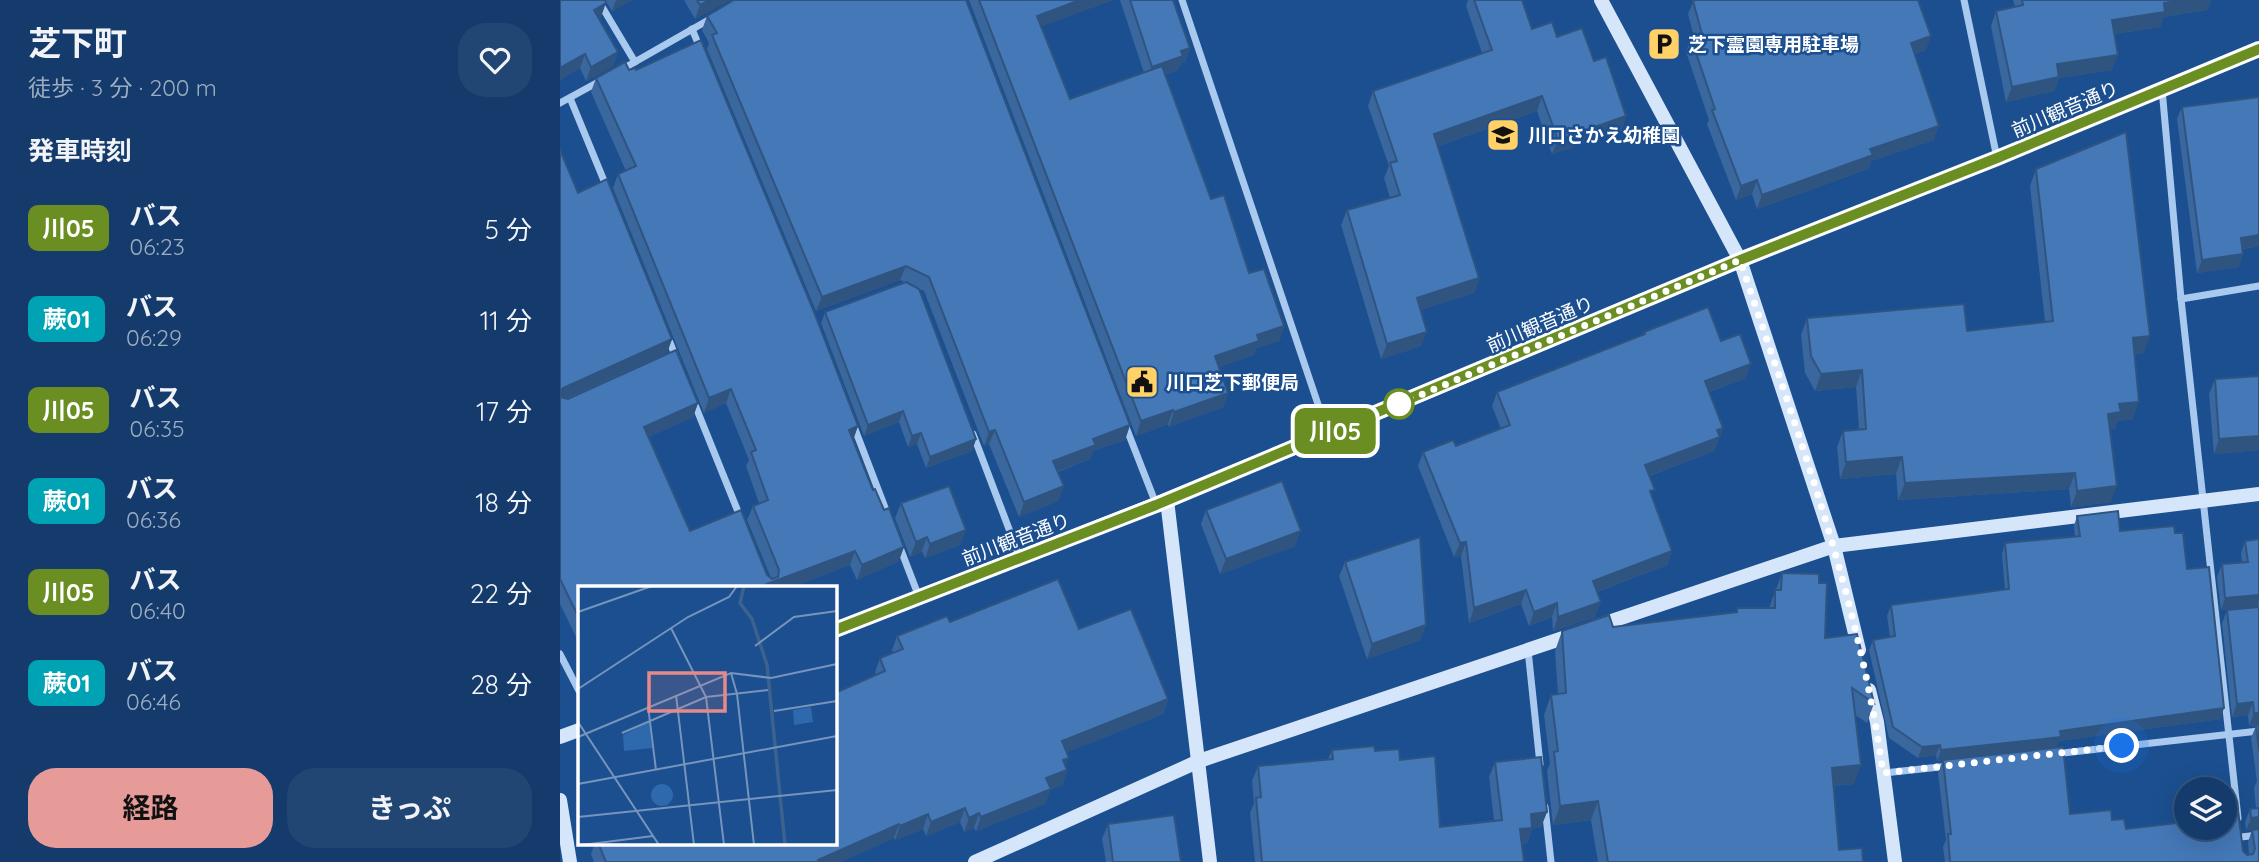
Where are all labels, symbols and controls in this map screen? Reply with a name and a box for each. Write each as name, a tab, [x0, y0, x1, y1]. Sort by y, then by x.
text: 芝下町	[28, 22, 127, 63]
button: heart	[458, 23, 532, 97]
parking icon: 芝下霊園専用駐車場	[1645, 25, 1683, 63]
place label: 芝下霊園専用駐車場	[1688, 32, 1859, 56]
text: 徒歩 · 3 分 · 200 m	[28, 73, 217, 102]
street label: 前川観音通り	[2008, 76, 2122, 142]
school or university icon: 川口さかえ幼稚園	[1484, 116, 1522, 154]
place label: 川口さかえ幼稚園	[1528, 123, 1680, 147]
text: 発車時刻	[28, 134, 132, 167]
text: バス	[130, 199, 182, 232]
text: 川05	[42, 213, 95, 243]
text: 5 分	[485, 213, 532, 246]
text: 06:23	[130, 232, 185, 261]
text: バス	[126, 290, 178, 323]
street label: 前川観音通り	[1483, 291, 1597, 357]
text: 蕨01	[42, 304, 91, 334]
text: 11 分	[480, 304, 532, 337]
text: 06:29	[126, 323, 182, 352]
public building icon: 川口芝下郵便局	[1123, 363, 1161, 401]
place label: 川口芝下郵便局	[1166, 370, 1299, 394]
text: バス	[130, 381, 182, 414]
unlabelled marker	[1384, 389, 1414, 419]
text: 川05	[42, 395, 95, 425]
text: 17 分	[476, 395, 532, 428]
line badge: 川05	[1295, 408, 1375, 454]
text: 06:35	[130, 414, 185, 443]
text: 川05	[1309, 416, 1361, 446]
text: バス	[126, 472, 178, 505]
text: 蕨01	[42, 486, 91, 516]
text: 18 分	[475, 486, 532, 519]
text: 06:36	[126, 505, 181, 534]
street label: 前川観音通り	[958, 507, 1074, 571]
text: バス	[130, 563, 182, 596]
text: 川05	[42, 577, 95, 607]
text: 22 分	[470, 577, 532, 610]
inset map	[578, 586, 836, 844]
text: 06:40	[130, 596, 186, 625]
text: バス	[126, 654, 178, 687]
text: 蕨01	[42, 668, 91, 698]
text: 28 分	[470, 668, 532, 701]
text: 06:46	[126, 687, 181, 716]
your location	[2104, 728, 2139, 763]
button: 経路	[28, 768, 273, 848]
button: きっぷ	[287, 768, 532, 848]
map controls	[2174, 777, 2237, 840]
button: layers	[2174, 777, 2237, 840]

